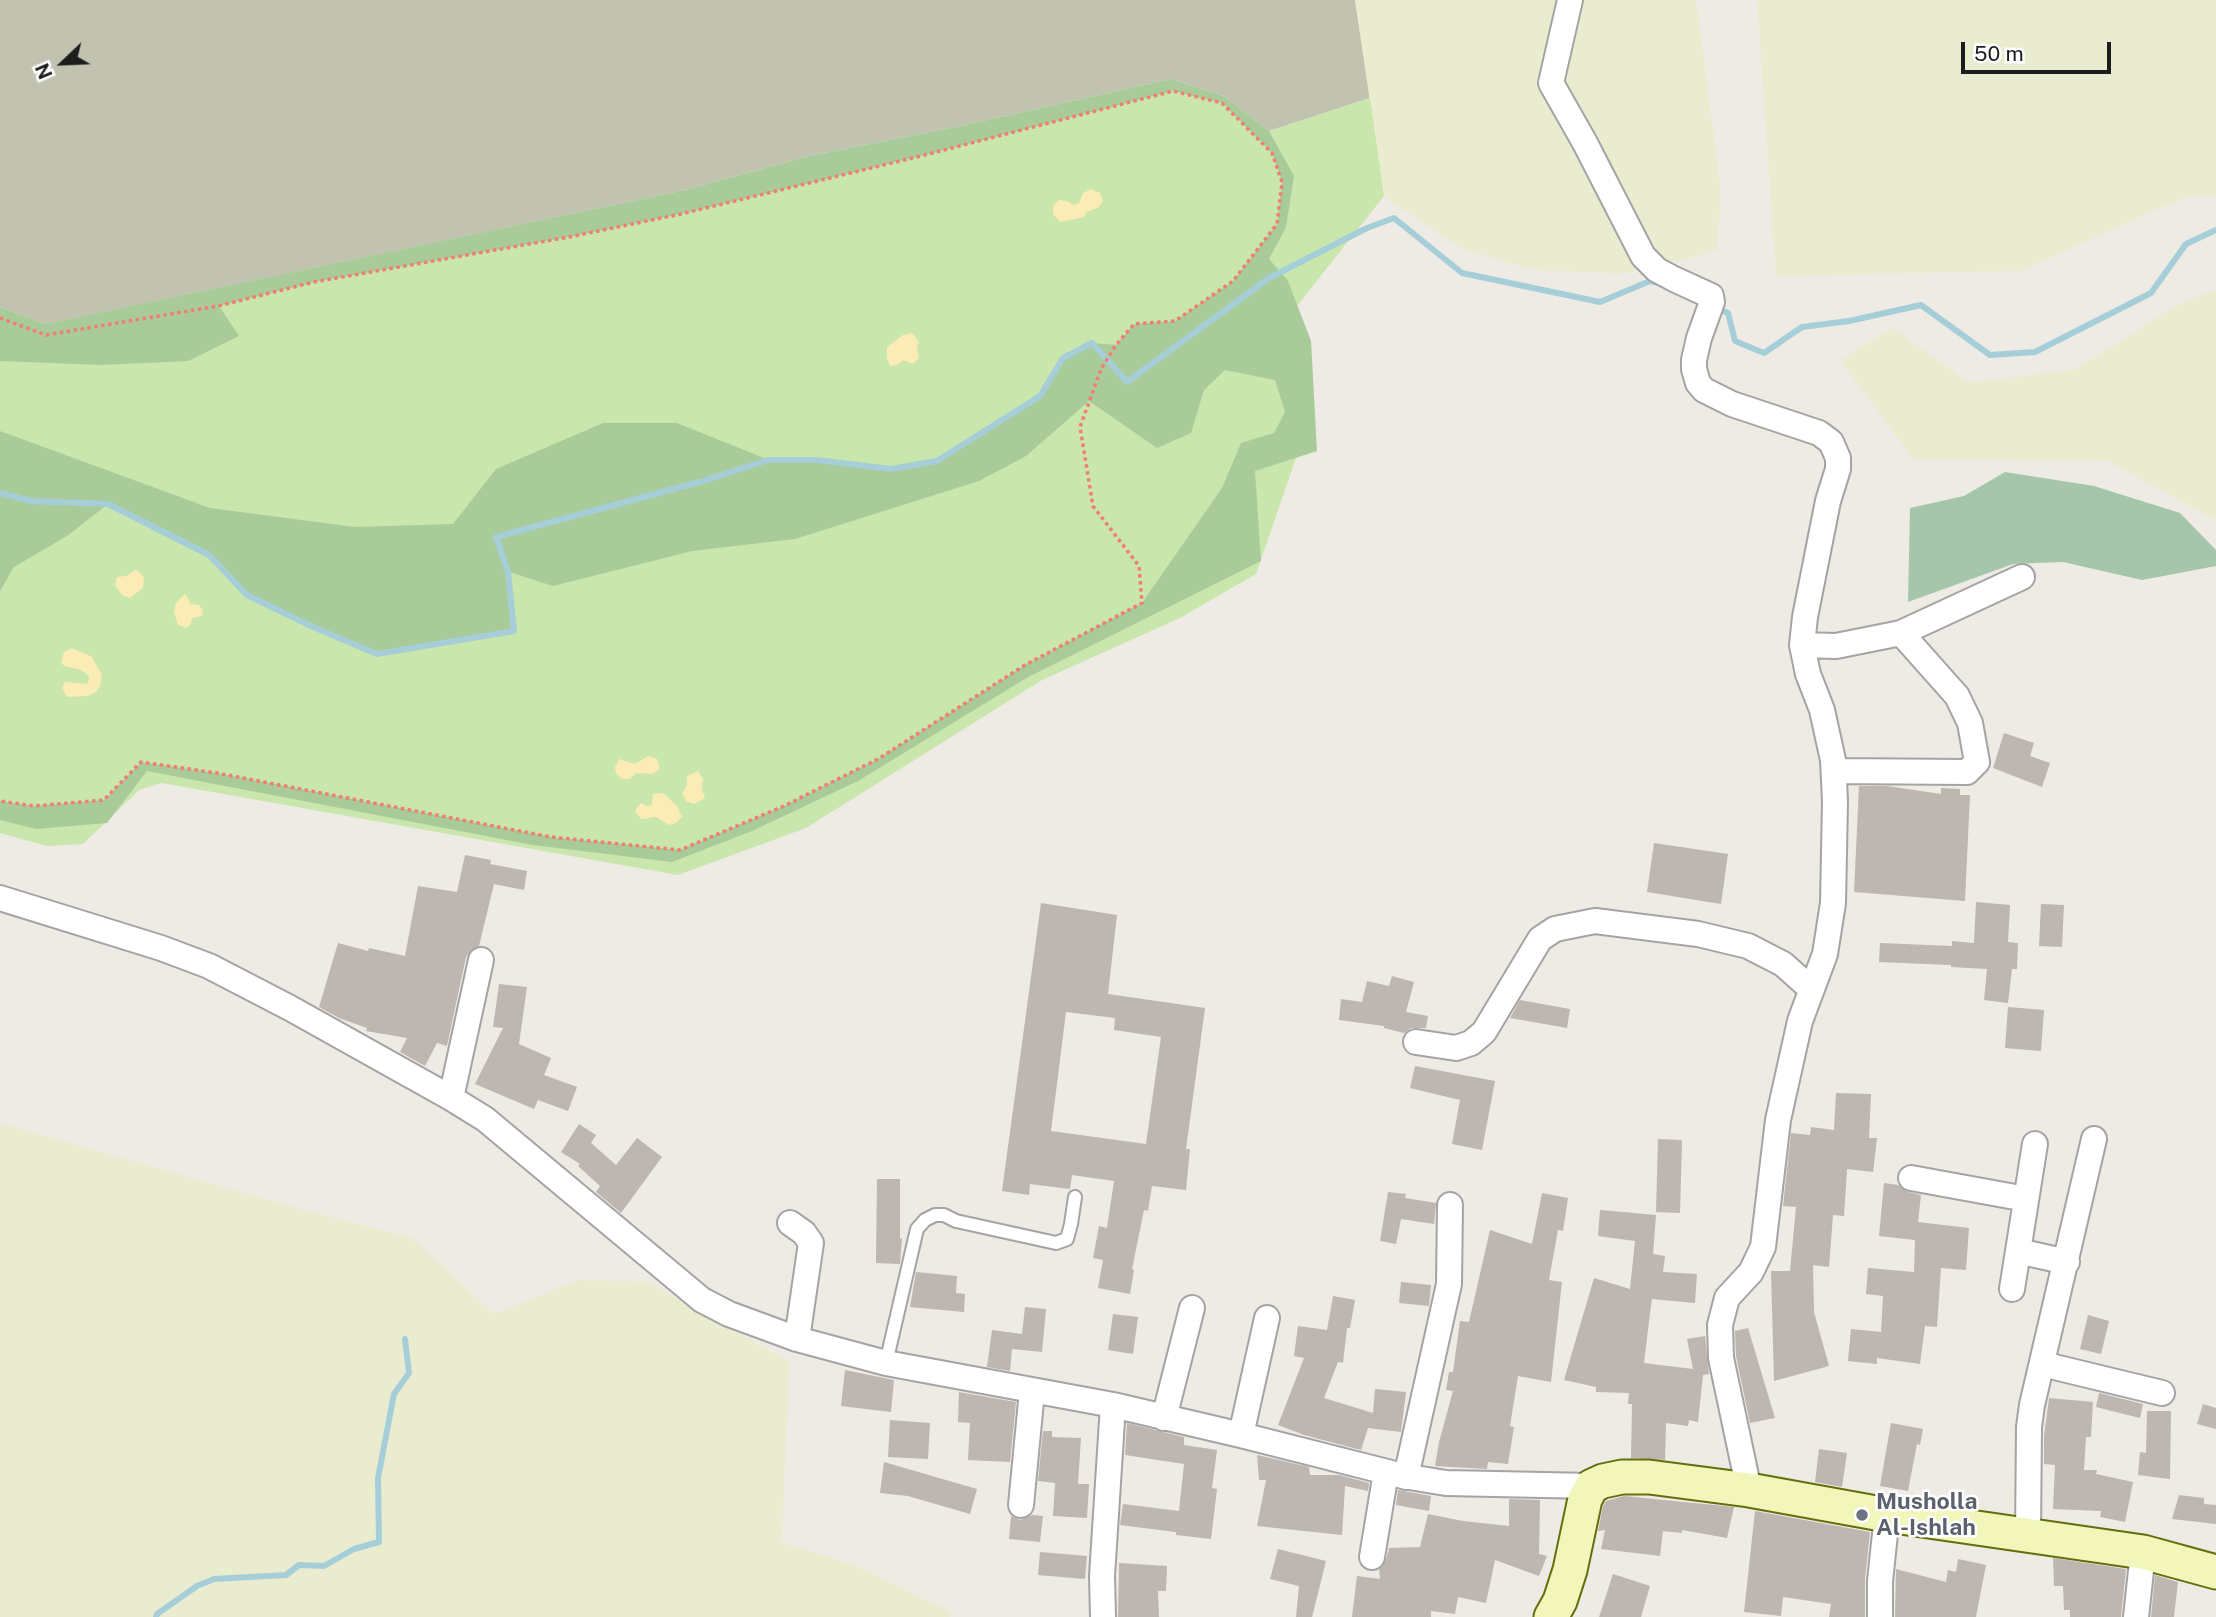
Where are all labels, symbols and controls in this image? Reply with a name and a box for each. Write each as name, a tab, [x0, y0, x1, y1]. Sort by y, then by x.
north arrow	[28, 28, 98, 98]
scale bar	[1964, 28, 2114, 72]
text: 50 m	[1974, 41, 2024, 66]
text: N	[31, 60, 57, 82]
place label: Musholla Al-Ishlah	[1876, 1488, 1977, 1542]
marker: Musholla Al-Ishlah	[1854, 1507, 1870, 1523]

